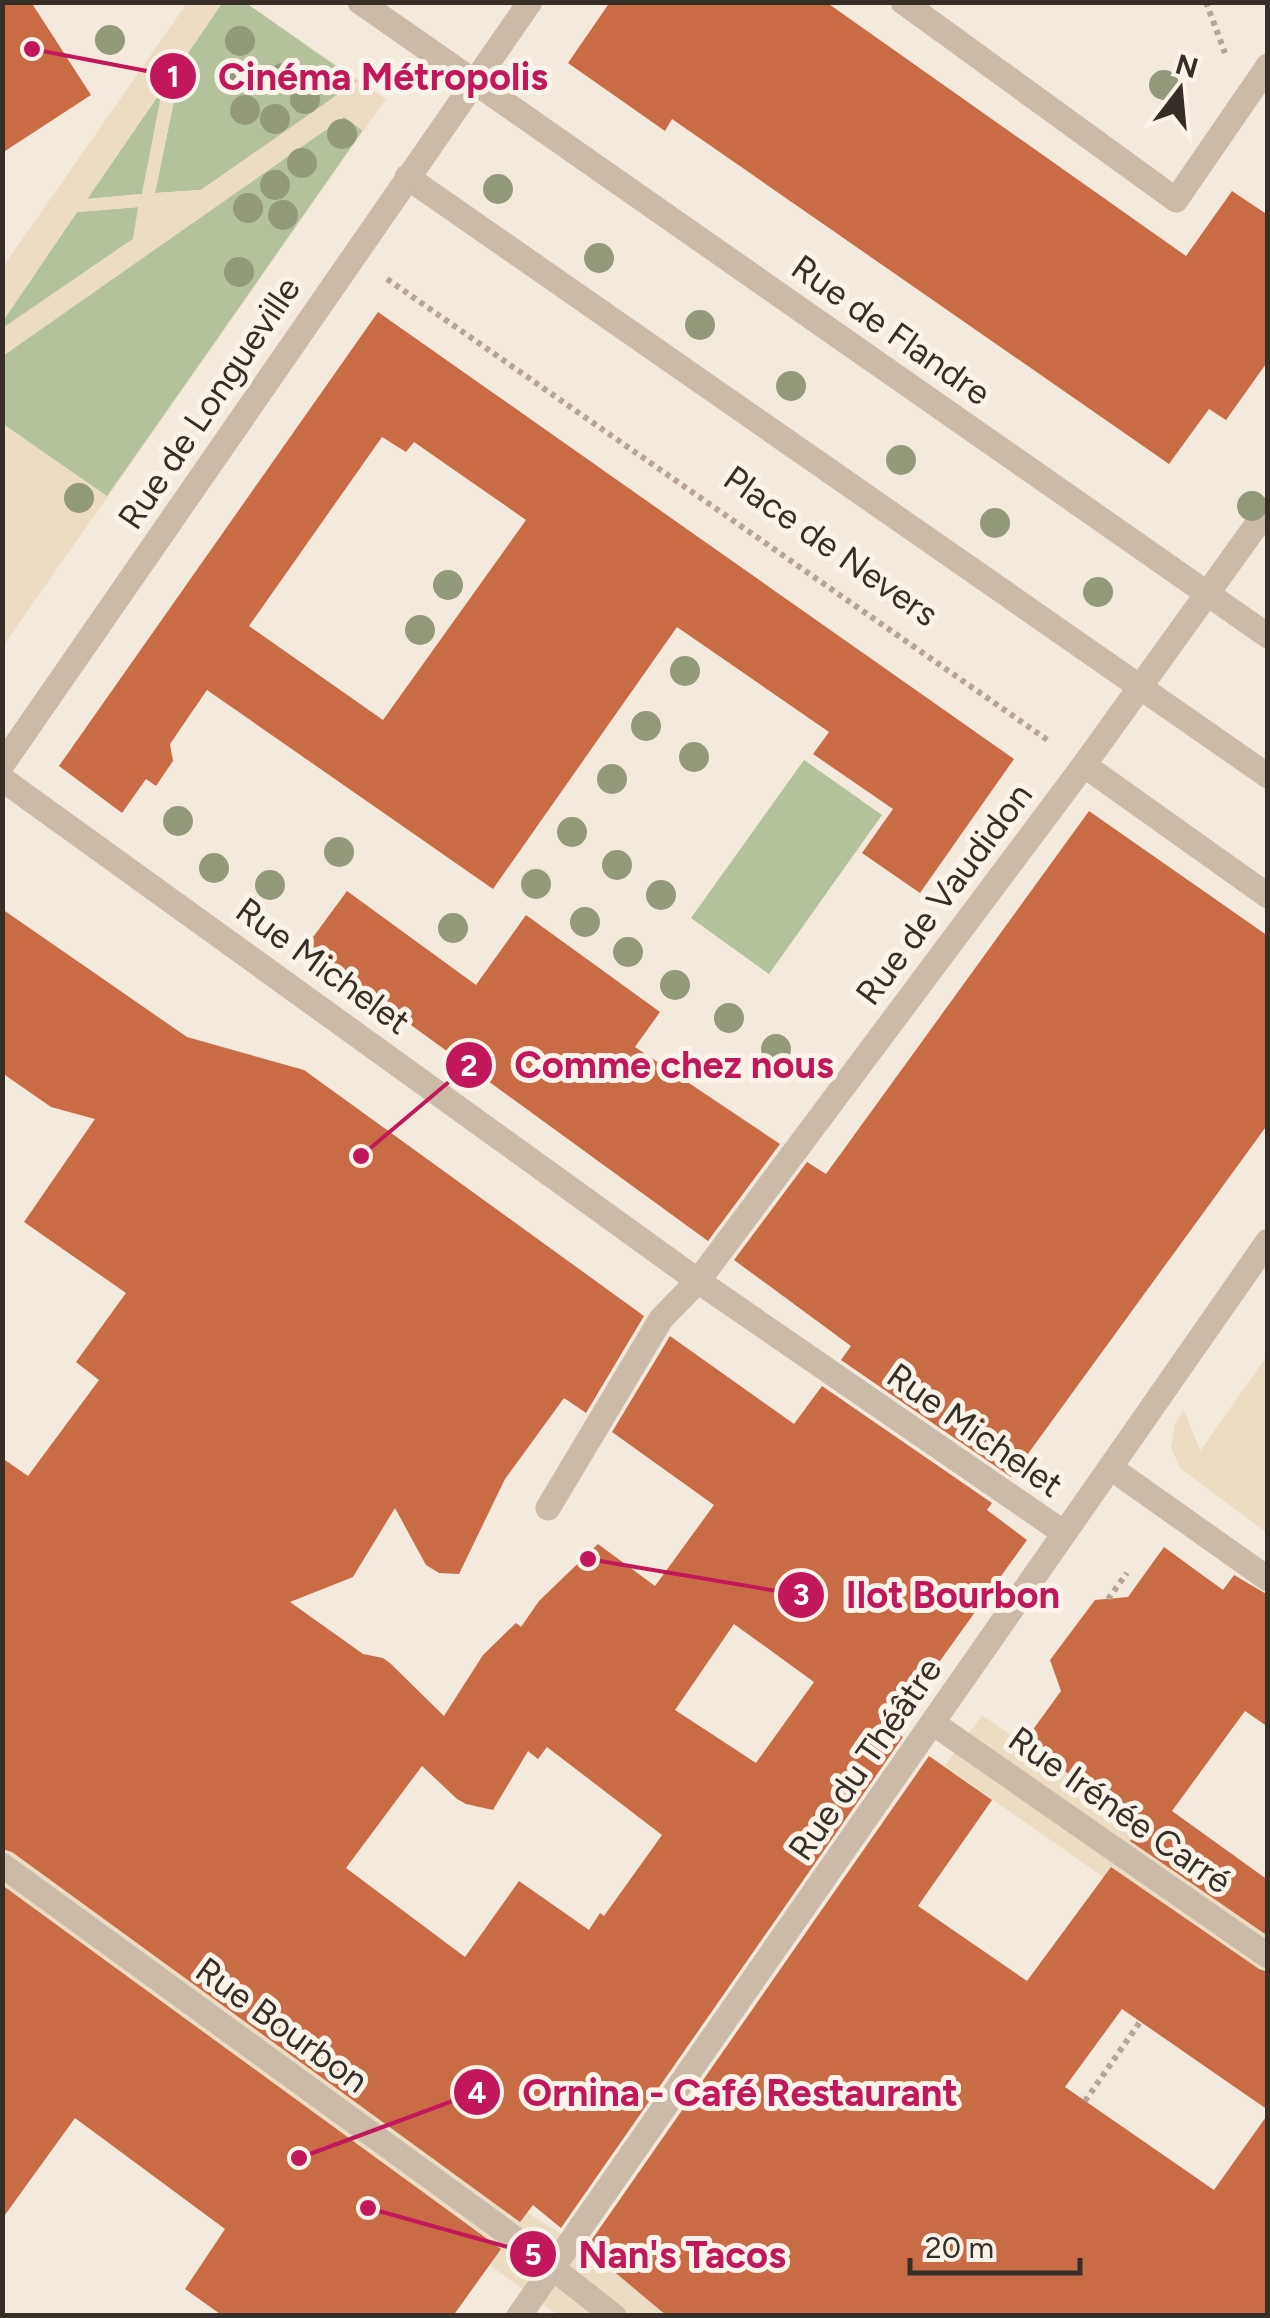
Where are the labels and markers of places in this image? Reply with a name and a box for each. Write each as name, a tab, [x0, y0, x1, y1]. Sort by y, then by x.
callout: Cinéma Métropolis	[148, 42, 569, 110]
callout: Comme chez nous	[444, 1031, 854, 1099]
callout: Ilot Bourbon	[776, 1561, 1080, 1629]
callout: Ornina - Café Restaurant	[452, 2058, 977, 2126]
callout: Nan's Tacos	[508, 2220, 806, 2288]

